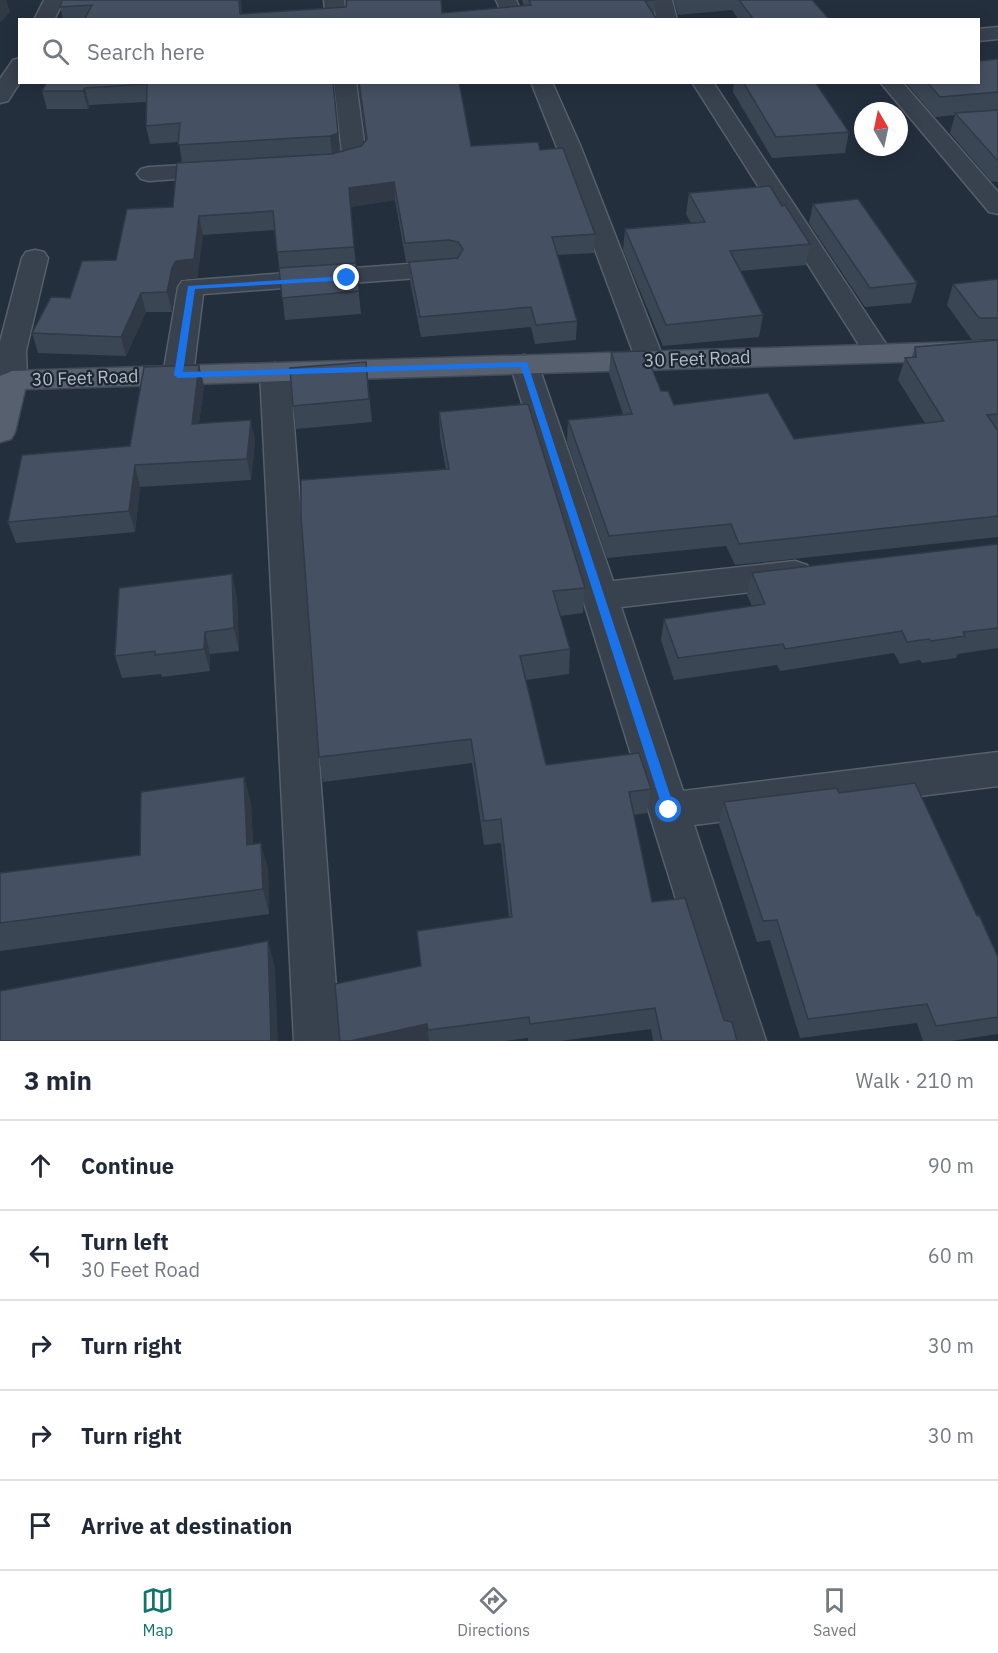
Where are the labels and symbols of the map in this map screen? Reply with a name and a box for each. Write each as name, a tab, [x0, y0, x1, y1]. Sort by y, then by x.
north arrow	[854, 102, 908, 156]
route end	[333, 264, 359, 290]
street label: 30 Feet Road	[643, 345, 751, 372]
street label: 30 Feet Road	[31, 364, 139, 391]
route start	[655, 796, 681, 822]

